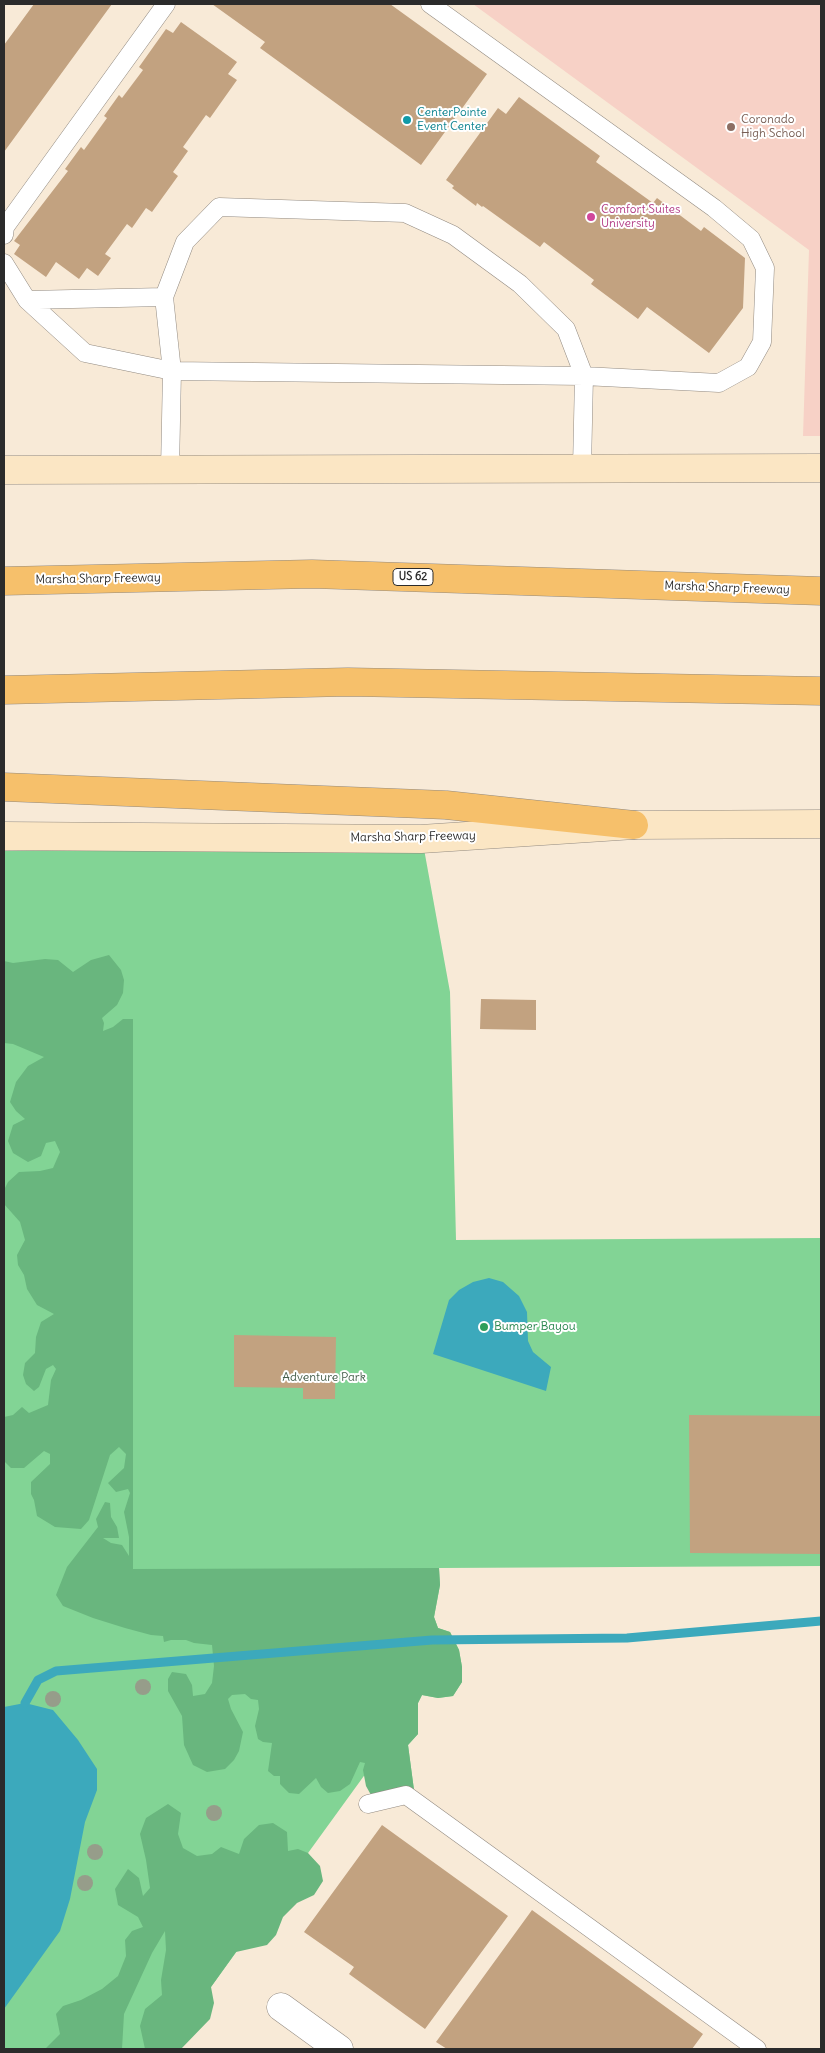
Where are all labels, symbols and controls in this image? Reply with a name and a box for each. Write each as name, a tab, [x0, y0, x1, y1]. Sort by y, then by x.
place label: CenterPointe Event Center	[417, 106, 487, 134]
place label: Coronado High School	[741, 113, 805, 141]
marker: CenterPointe Event Center	[401, 114, 413, 126]
marker: Coronado High School	[725, 121, 737, 133]
place label: Comfort Suites University	[601, 203, 681, 231]
marker: Comfort Suites University	[585, 211, 597, 223]
road number: US 62	[393, 568, 433, 586]
street label: Marsha Sharp Freeway	[35, 571, 161, 587]
street label: Marsha Sharp Freeway	[664, 579, 790, 597]
street label: Marsha Sharp Freeway	[350, 829, 476, 845]
place label: Bumper Bayou	[494, 1320, 576, 1334]
marker: Bumper Bayou	[478, 1321, 490, 1333]
park label: Adventure Park	[282, 1371, 366, 1385]

